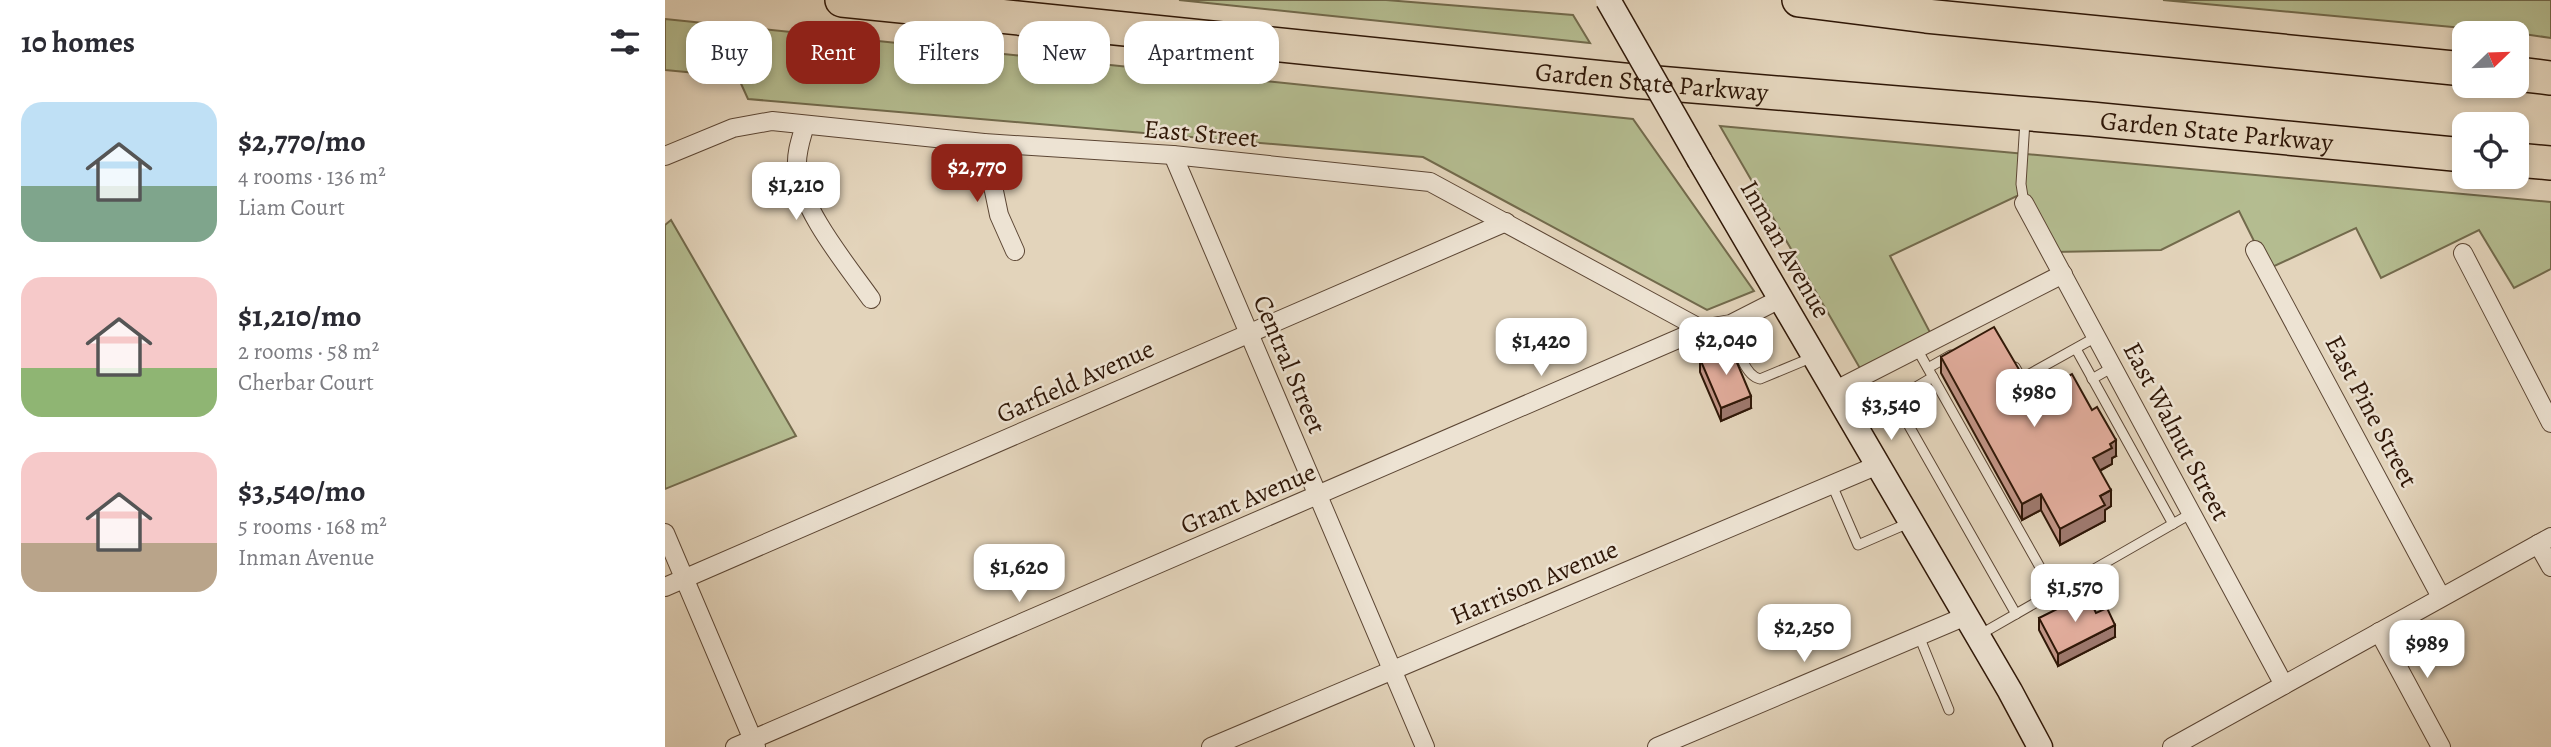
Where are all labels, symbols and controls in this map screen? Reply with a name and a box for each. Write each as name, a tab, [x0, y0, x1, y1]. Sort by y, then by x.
chip: Buy	[686, 21, 772, 84]
chip: Rent	[786, 21, 880, 84]
chip: Filters	[894, 21, 1004, 84]
chip: New	[1018, 21, 1110, 84]
chip: Apartment	[1124, 21, 1279, 84]
north arrow	[2452, 21, 2529, 98]
map controls	[2452, 21, 2529, 189]
text: 10 homes	[21, 22, 135, 62]
icon: filters	[606, 23, 644, 61]
street label: Garden State Parkway	[1534, 54, 1770, 110]
street label: Garden State Parkway	[2099, 103, 2335, 160]
street label: East Street	[1142, 111, 1260, 156]
button: locate	[2452, 112, 2529, 189]
text: $2,770/mo	[238, 121, 366, 161]
icon: home	[77, 130, 161, 214]
pin: $2,770	[920, 144, 1034, 204]
text: $2,770	[947, 151, 1007, 182]
text: 4 rooms · 136 m²	[238, 161, 386, 192]
pin: $1,210	[739, 162, 853, 222]
text: $1,210	[768, 169, 824, 200]
street label: Inman Avenue	[1732, 174, 1839, 325]
text: Liam Court	[238, 192, 345, 223]
street label: Central Street	[1245, 289, 1335, 439]
text: $1,210/mo	[238, 296, 362, 336]
icon: home	[77, 305, 161, 389]
pin: $1,420	[1484, 318, 1598, 378]
pin: $2,040	[1669, 318, 1783, 377]
text: $2,040	[1695, 324, 1757, 355]
text: $1,420	[1512, 325, 1570, 356]
street label: East Pine Street	[2317, 329, 2427, 494]
street label: Garfield Avenue	[991, 331, 1159, 432]
text: 2 rooms · 58 m²	[238, 336, 379, 367]
street label: East Walnut Street	[2115, 336, 2239, 527]
text: Cherbar Court	[238, 367, 374, 398]
pin: $980	[1993, 370, 2075, 429]
text: $980	[2012, 376, 2056, 407]
pin: $3,540	[1834, 382, 1948, 442]
text: $3,540	[1862, 389, 1921, 420]
street label: Grant Avenue	[1175, 454, 1321, 543]
text: $3,540/mo	[238, 471, 365, 511]
icon: home	[77, 480, 161, 564]
text: 5 rooms · 168 m²	[238, 511, 387, 542]
street label: Harrison Avenue	[1445, 531, 1623, 633]
text: Inman Avenue	[238, 542, 374, 573]
pin: $1,620	[962, 544, 1076, 604]
text: $1,620	[990, 551, 1048, 582]
pin: $1,570	[2018, 564, 2132, 624]
text: $1,570	[2047, 571, 2103, 602]
pin: $2,250	[1747, 604, 1861, 664]
text: $2,250	[1774, 611, 1834, 642]
pin: $989	[2386, 620, 2468, 680]
text: $989	[2405, 627, 2449, 658]

